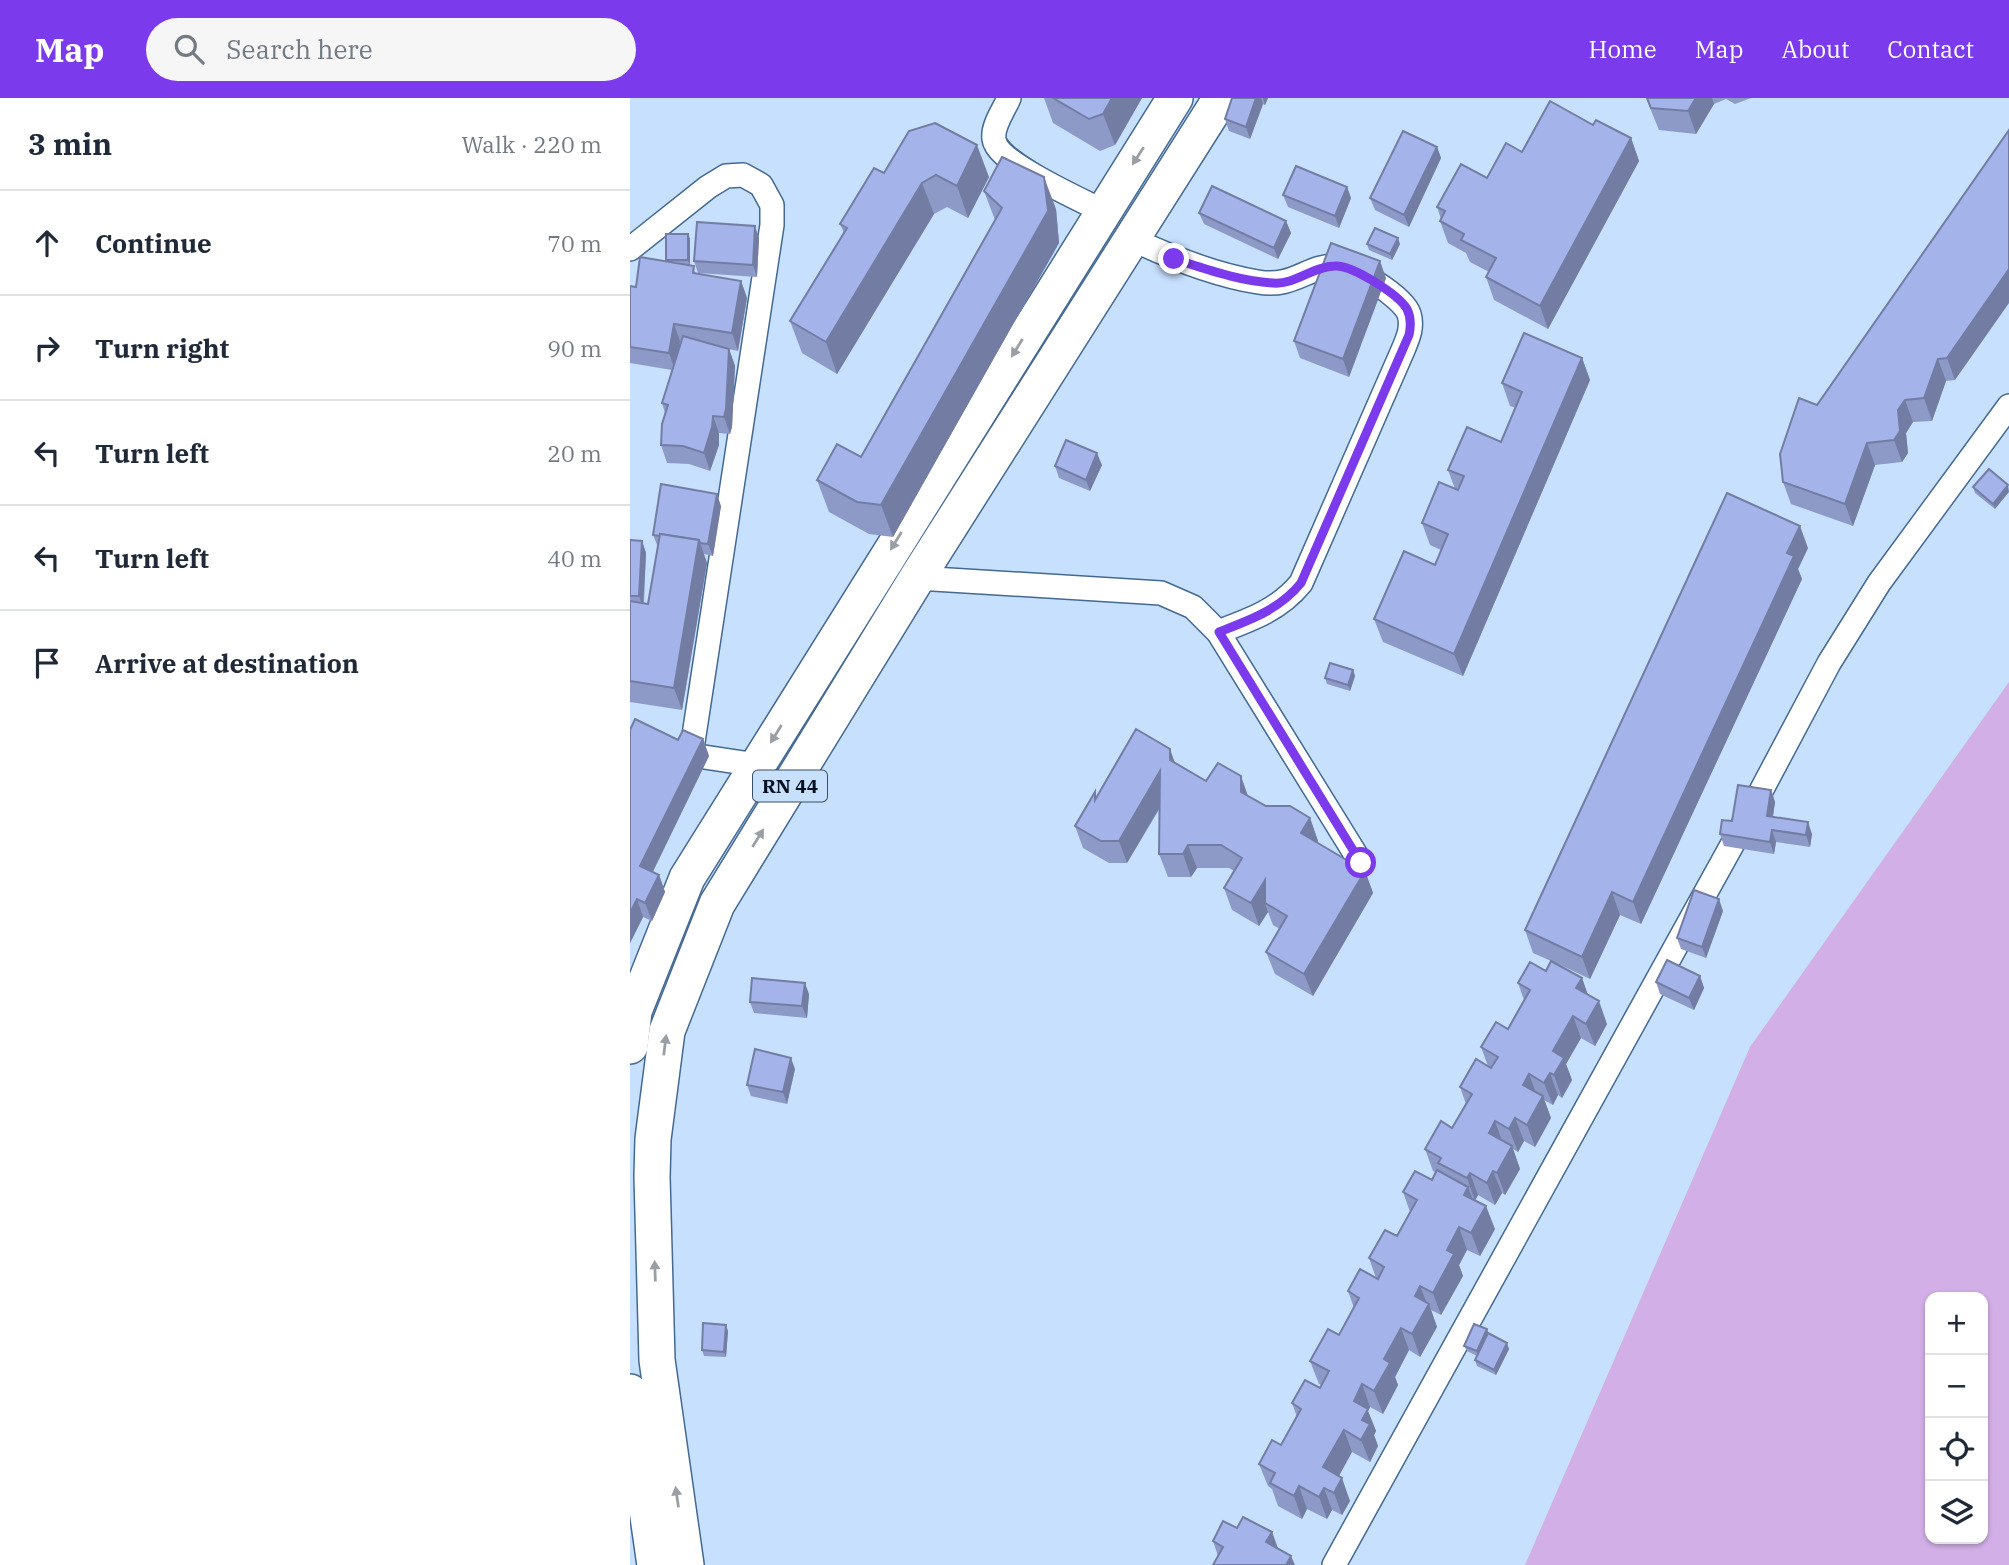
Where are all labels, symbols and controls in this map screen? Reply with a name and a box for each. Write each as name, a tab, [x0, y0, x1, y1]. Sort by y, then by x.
search box	[146, 18, 636, 81]
text: Map	[35, 28, 104, 71]
icon: search	[170, 30, 208, 68]
text: Search here	[226, 32, 373, 66]
text: Home	[1589, 33, 1657, 65]
text: Map	[1695, 33, 1743, 65]
text: About	[1781, 33, 1849, 65]
text: Contact	[1887, 33, 1974, 65]
text: 3 min	[28, 124, 112, 163]
text: Walk · 220 m	[461, 129, 602, 159]
one-way arrow	[1132, 146, 1145, 166]
icon: ahead	[28, 224, 66, 262]
text: Continue	[95, 226, 212, 260]
text: 70 m	[547, 228, 602, 258]
route end	[1158, 243, 1189, 274]
icon: right	[28, 329, 66, 367]
text: Turn right	[95, 331, 229, 365]
text: 90 m	[547, 333, 602, 363]
one-way arrow	[1011, 339, 1024, 358]
icon: left	[28, 434, 66, 472]
text: Turn left	[95, 436, 209, 470]
text: 20 m	[547, 438, 602, 468]
one-way arrow	[889, 532, 903, 550]
icon: left	[28, 539, 66, 577]
text: Turn left	[95, 541, 209, 575]
text: 40 m	[547, 543, 602, 573]
icon: arrive	[28, 644, 66, 682]
text: Arrive at destination	[95, 646, 359, 680]
one-way arrow	[769, 724, 782, 744]
road number: RN 44	[753, 771, 827, 802]
one-way arrow	[751, 829, 764, 848]
route start	[1345, 847, 1376, 878]
one-way arrow	[660, 1034, 671, 1056]
one-way arrow	[649, 1260, 660, 1282]
map controls	[1925, 1292, 1988, 1544]
button: +	[1925, 1292, 1988, 1355]
button: −	[1925, 1355, 1988, 1418]
button: locate	[1925, 1418, 1988, 1481]
button: layers	[1925, 1481, 1988, 1544]
one-way arrow	[671, 1486, 682, 1508]

